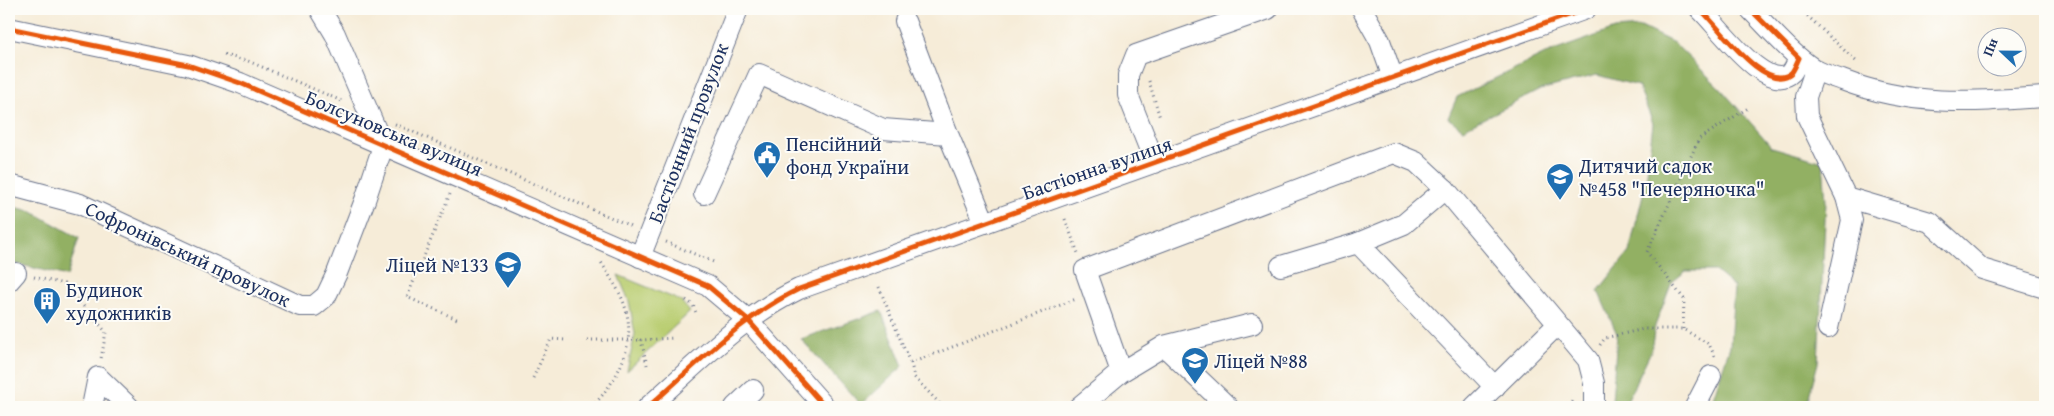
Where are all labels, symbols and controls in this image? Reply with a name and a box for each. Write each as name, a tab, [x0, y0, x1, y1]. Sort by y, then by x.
north arrow	[1976, 28, 2026, 78]
text: Пн	[1977, 35, 2003, 59]
street label: Бастіонний провулок	[640, 38, 735, 227]
street label: Болсуновська вулиця	[301, 82, 487, 183]
street label: Бастіонна вулиця	[1018, 128, 1176, 207]
place label: Пенсійний фонд України	[786, 129, 909, 181]
public building icon: Пенсійний фонд України	[752, 140, 782, 179]
place label: Дитячий садок №458 "Печеряночка"	[1578, 151, 1765, 203]
school or university icon: Дитячий садок №458 "Печеряночка"	[1545, 162, 1575, 201]
street label: Софронівський провулок	[81, 193, 296, 314]
place label: Ліцей №133	[386, 250, 489, 279]
school or university icon: Ліцей №133	[493, 250, 523, 289]
place label: Будинок художників	[66, 275, 171, 327]
building icon: Будинок художників	[32, 286, 62, 325]
school or university icon: Ліцей №88	[1180, 346, 1210, 385]
place label: Ліцей №88	[1214, 346, 1308, 375]

